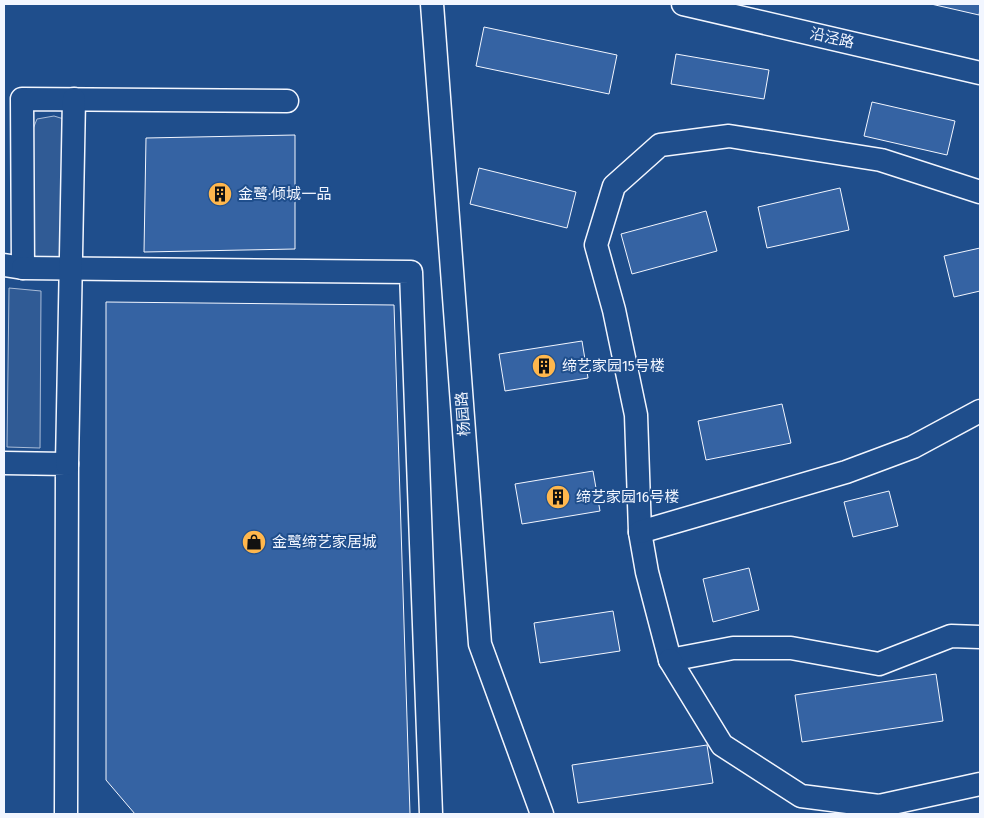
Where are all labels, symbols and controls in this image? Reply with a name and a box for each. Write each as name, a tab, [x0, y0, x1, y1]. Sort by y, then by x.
street label: 沿泾路	[808, 24, 856, 52]
building icon: 金鹭·倾城一品	[207, 181, 233, 207]
place label: 金鹭·倾城一品	[238, 185, 331, 203]
building icon: 缔艺家园15号楼	[531, 353, 557, 379]
place label: 缔艺家园15号楼	[562, 357, 665, 375]
street label: 杨园路	[452, 391, 474, 437]
building icon: 缔艺家园16号楼	[545, 484, 571, 510]
place label: 缔艺家园16号楼	[576, 488, 679, 506]
shop icon: 金鹭缔艺家居城	[241, 529, 267, 555]
place label: 金鹭缔艺家居城	[272, 533, 377, 551]

